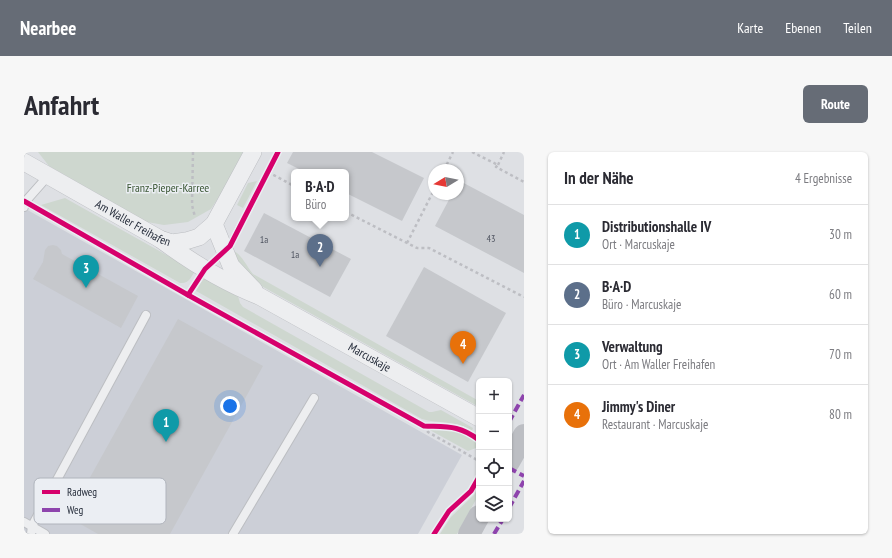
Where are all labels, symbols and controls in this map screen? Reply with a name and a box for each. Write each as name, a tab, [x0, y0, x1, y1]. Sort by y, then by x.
text: Nearbee	[20, 16, 77, 40]
text: Karte	[737, 19, 763, 37]
text: Ebenen	[785, 19, 821, 37]
text: Teilen	[843, 19, 872, 37]
button: Route	[803, 85, 868, 123]
text: Anfahrt	[24, 86, 99, 123]
north arrow	[428, 164, 464, 200]
text: In der Nähe	[564, 167, 634, 189]
popup	[291, 169, 349, 221]
text: 4 Ergebnisse	[795, 170, 852, 187]
text: B·A·D	[305, 177, 335, 196]
park label: Franz-Pieper-Karree	[127, 180, 209, 195]
street label: Am Waller Freihafen	[93, 196, 173, 249]
text: Büro	[305, 196, 326, 213]
text: Distributionshalle IV	[602, 217, 711, 236]
text: 1	[574, 226, 580, 243]
text: 30 m	[829, 226, 852, 243]
house number: 43	[487, 232, 496, 245]
house number: 1a	[260, 233, 268, 246]
pin: 2	[307, 234, 333, 267]
text: Ort · Marcuskaje	[602, 236, 675, 253]
house number: 1a	[291, 248, 299, 261]
pin: 3	[73, 255, 99, 288]
text: B·A·D	[602, 277, 631, 296]
text: 2	[574, 286, 580, 303]
text: 60 m	[829, 286, 852, 303]
text: Büro · Marcuskaje	[602, 296, 681, 313]
pin: 4	[450, 331, 476, 364]
text: Verwaltung	[602, 337, 663, 356]
street label: Marcuskaje	[346, 339, 394, 375]
text: 3	[574, 346, 580, 363]
text: 70 m	[829, 346, 852, 363]
text: Ort · Am Waller Freihafen	[602, 356, 715, 373]
map controls	[476, 378, 512, 522]
button: +	[476, 378, 512, 414]
your location	[220, 396, 240, 416]
text: Jimmy's Diner	[602, 397, 675, 416]
text: 4	[574, 406, 580, 423]
text: 80 m	[829, 406, 852, 423]
pin: 1	[153, 409, 179, 442]
button: −	[476, 414, 512, 450]
text: Restaurant · Marcuskaje	[602, 416, 708, 433]
button: locate	[476, 450, 512, 486]
legend	[34, 478, 166, 524]
text: Radweg	[67, 485, 97, 499]
button: layers	[476, 486, 512, 522]
text: Weg	[67, 503, 83, 517]

